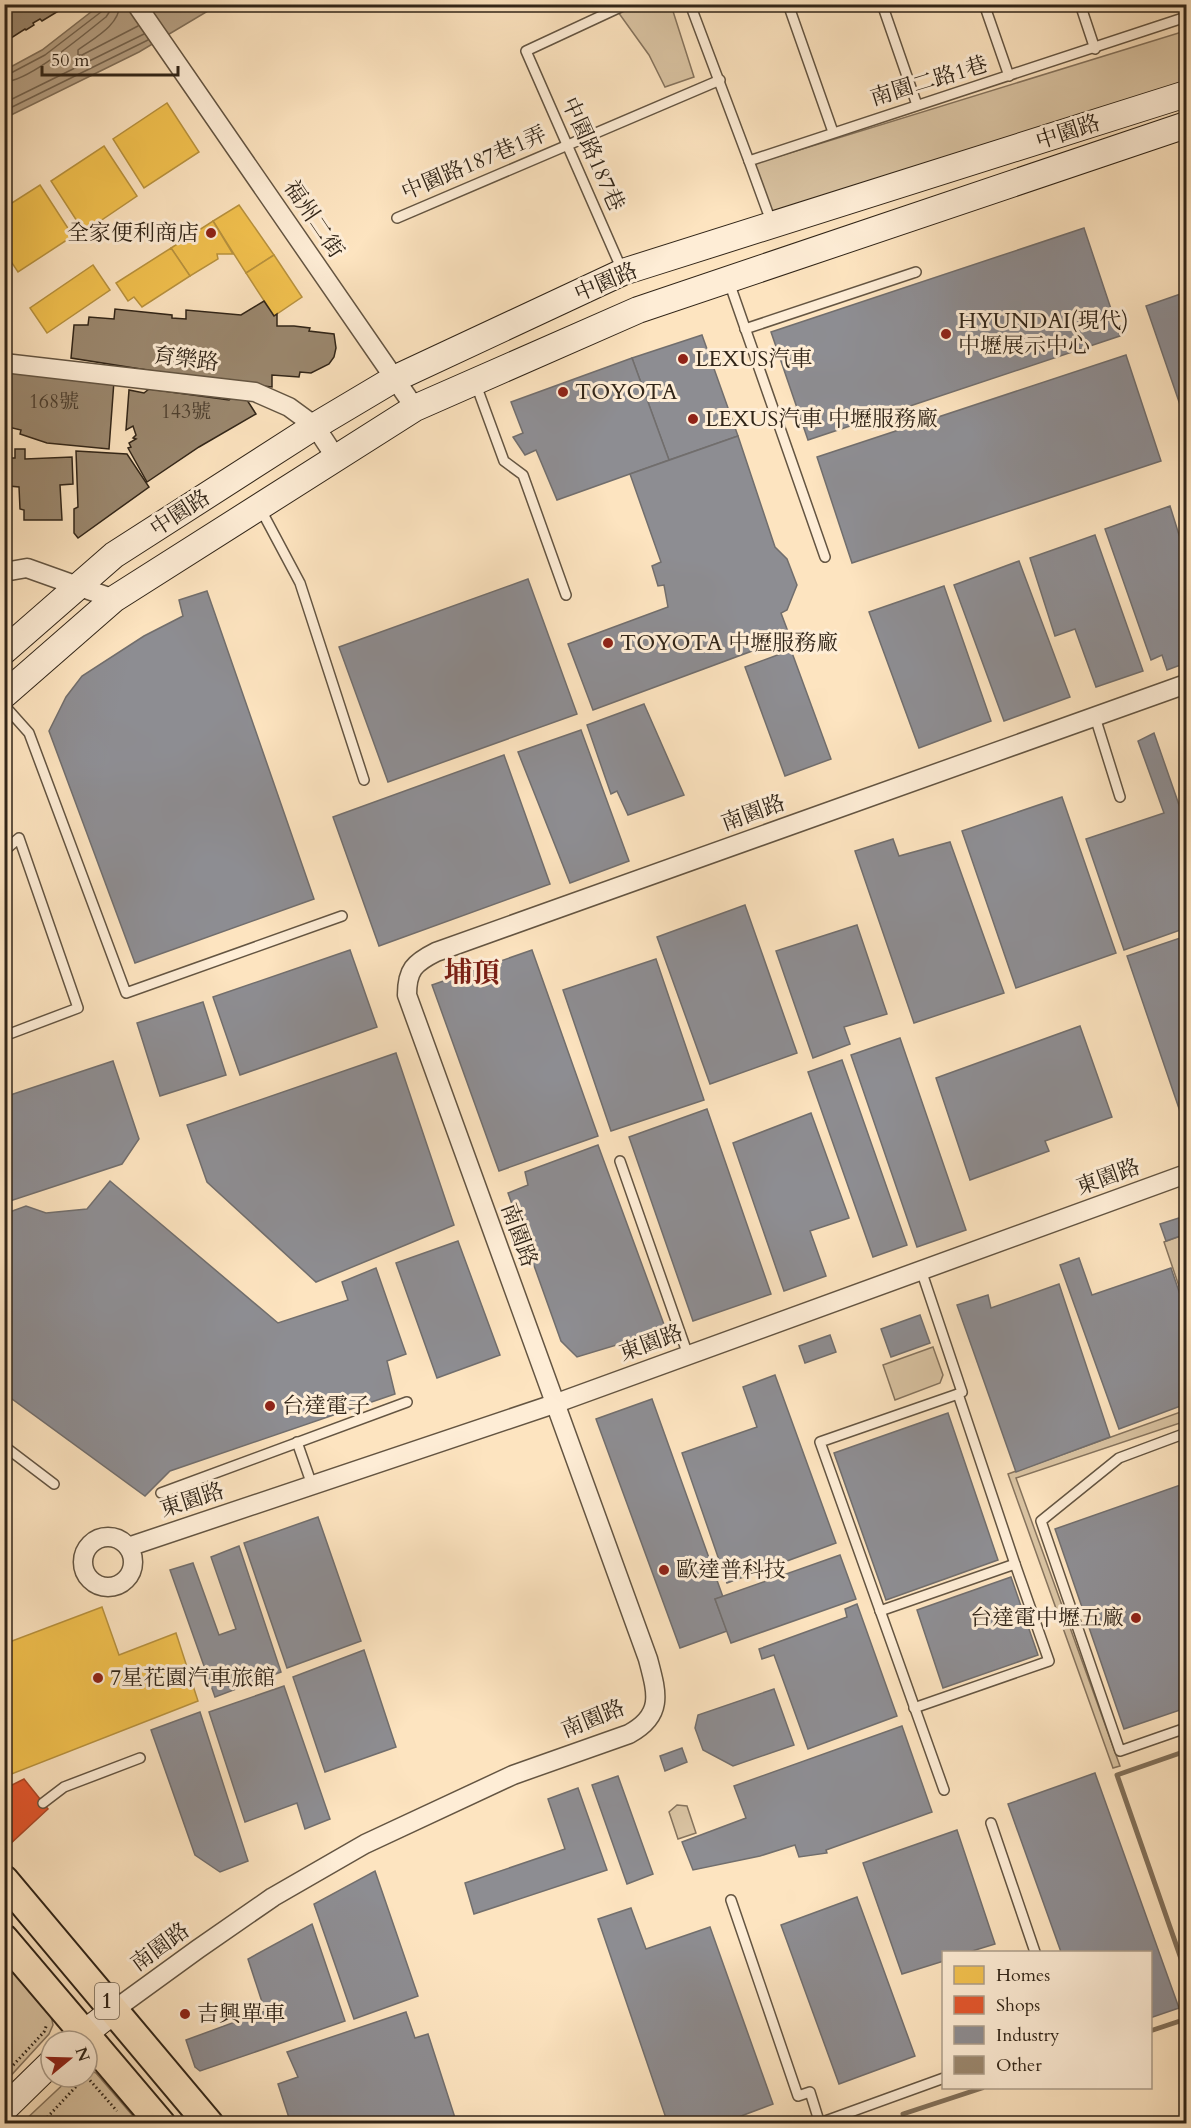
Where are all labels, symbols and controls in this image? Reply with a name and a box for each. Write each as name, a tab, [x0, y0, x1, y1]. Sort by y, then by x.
scale bar	[42, 39, 178, 77]
text: 50 m	[51, 48, 90, 73]
street label: 南園二路1巷	[867, 49, 991, 113]
street label: 中園路187巷	[555, 92, 631, 216]
street label: 中園路	[1032, 108, 1104, 156]
street label: 中園路187巷1弄	[397, 119, 551, 207]
street label: 福州二街	[277, 174, 351, 264]
place label: 全家便利商店	[67, 218, 199, 248]
marker: 全家便利商店	[204, 226, 218, 240]
street label: 中園路	[570, 255, 642, 309]
place label: HYUNDAI(現代) 中壢展示中心	[958, 306, 1129, 361]
marker: HYUNDAI(現代) 中壢展示中心	[939, 327, 953, 341]
street label: 育樂路	[151, 340, 221, 378]
place label: LEXUS汽車	[695, 344, 812, 374]
marker: LEXUS汽車	[676, 352, 690, 366]
place label: TOYOTA	[575, 377, 678, 407]
marker: TOYOTA	[556, 385, 570, 399]
house number: 168號	[29, 388, 79, 415]
house number: 143號	[161, 398, 211, 425]
place label: LEXUS汽車 中壢服務廠	[705, 404, 938, 434]
marker: LEXUS汽車 中壢服務廠	[686, 412, 700, 426]
street label: 中園路	[144, 482, 216, 544]
place label: TOYOTA 中壢服務廠	[620, 628, 838, 658]
marker: TOYOTA 中壢服務廠	[601, 636, 615, 650]
street label: 南園路	[717, 788, 789, 838]
district label: 埔頂	[444, 954, 500, 992]
street label: 東園路	[1072, 1152, 1144, 1202]
street label: 南園路	[494, 1199, 544, 1271]
street label: 東園路	[615, 1318, 687, 1368]
place label: 台達電子	[282, 1391, 370, 1421]
marker: 台達電子	[263, 1399, 277, 1413]
street label: 東園路	[156, 1476, 228, 1524]
place label: 歐達普科技	[676, 1555, 786, 1585]
marker: 歐達普科技	[657, 1563, 671, 1577]
place label: 台達電中壢五廠	[970, 1603, 1124, 1633]
marker: 台達電中壢五廠	[1129, 1611, 1143, 1625]
place label: 7星花園汽車旅館	[110, 1663, 275, 1693]
marker: 7星花園汽車旅館	[91, 1671, 105, 1685]
street label: 南園路	[557, 1693, 629, 1745]
street label: 南園路	[124, 1915, 196, 1979]
legend	[942, 1951, 1152, 2089]
text: Homes	[996, 1963, 1050, 1988]
road number: 1	[95, 1983, 119, 2019]
text: Shops	[996, 1993, 1040, 2018]
place label: 吉興單車	[197, 1999, 285, 2029]
marker: 吉興單車	[178, 2007, 192, 2021]
text: Industry	[996, 2023, 1060, 2048]
north arrow	[39, 2029, 99, 2089]
text: N	[70, 2044, 95, 2065]
text: Other	[996, 2053, 1042, 2078]

